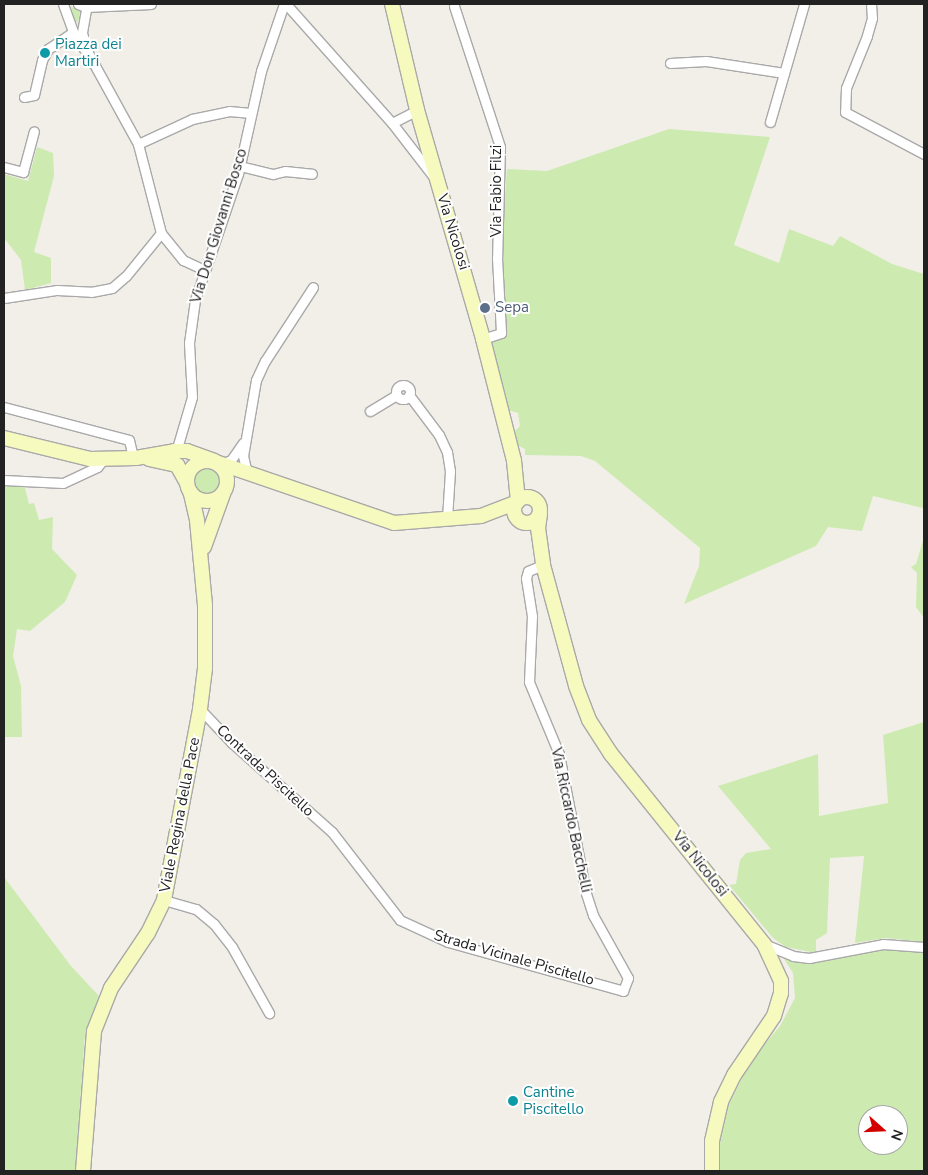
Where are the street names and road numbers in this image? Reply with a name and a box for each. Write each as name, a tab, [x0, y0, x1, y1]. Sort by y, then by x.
street label: Via Fabio Filzi	[488, 145, 506, 237]
street label: Via Don Giovanni Bosco	[187, 146, 251, 306]
street label: Via Nicolosi	[433, 192, 473, 272]
street label: Contrada Piscitello	[213, 721, 317, 821]
street label: Viale Regina della Pace	[156, 736, 204, 894]
street label: Via Riccardo Bacchelli	[547, 746, 595, 894]
street label: Via Nicolosi	[668, 828, 732, 900]
street label: Strada Vicinale Piscitello	[432, 926, 596, 990]

